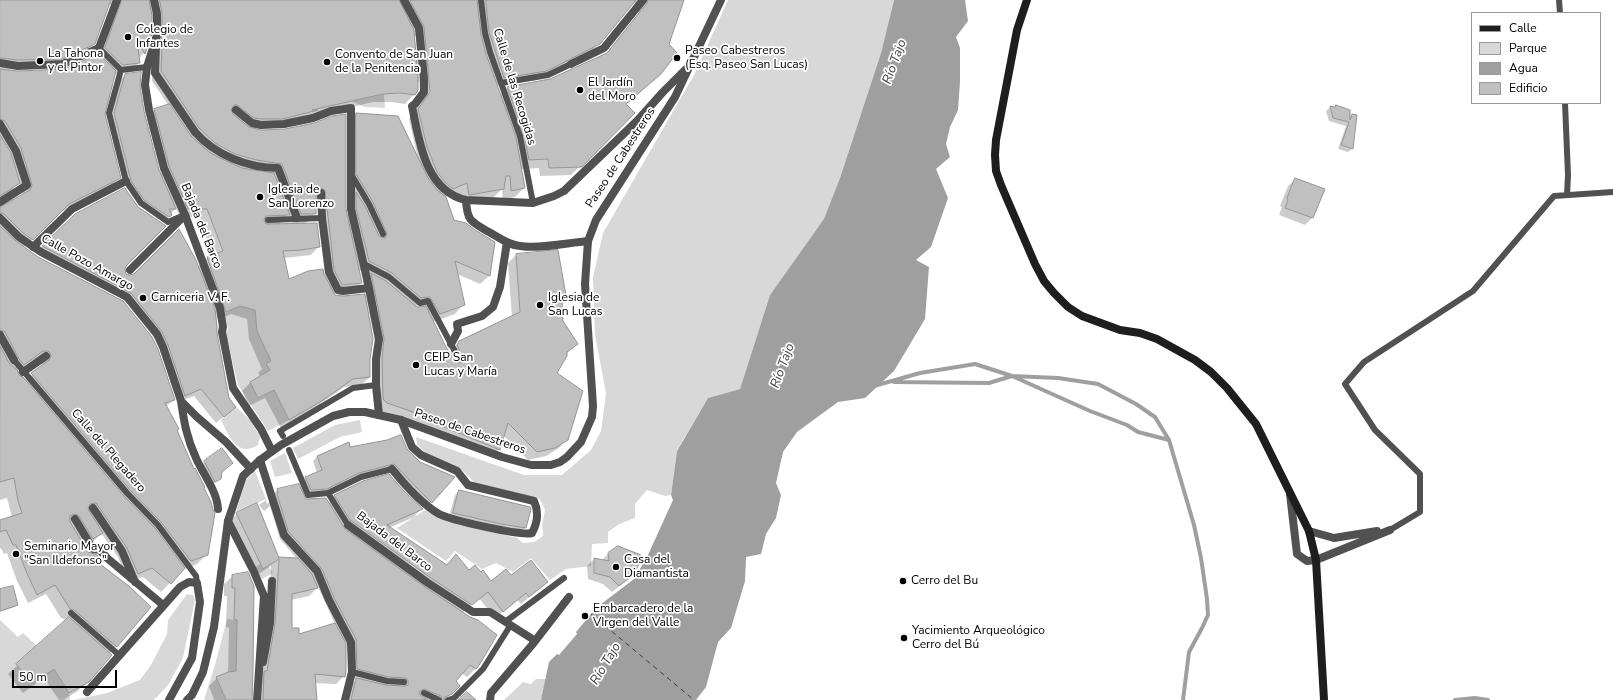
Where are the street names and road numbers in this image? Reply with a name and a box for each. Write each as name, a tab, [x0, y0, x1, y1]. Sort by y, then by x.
street label: Calle de las Recogidas	[489, 27, 539, 147]
street label: Paseo de Cabestreros	[583, 105, 659, 211]
street label: Bajada del Barco	[177, 181, 225, 271]
street label: Calle Pozo Amargo	[38, 232, 136, 294]
street label: Calle del Plegadero	[68, 406, 148, 496]
street label: Paseo de Cabestreros	[412, 406, 528, 458]
street label: Bajada del Barco	[353, 509, 435, 575]

